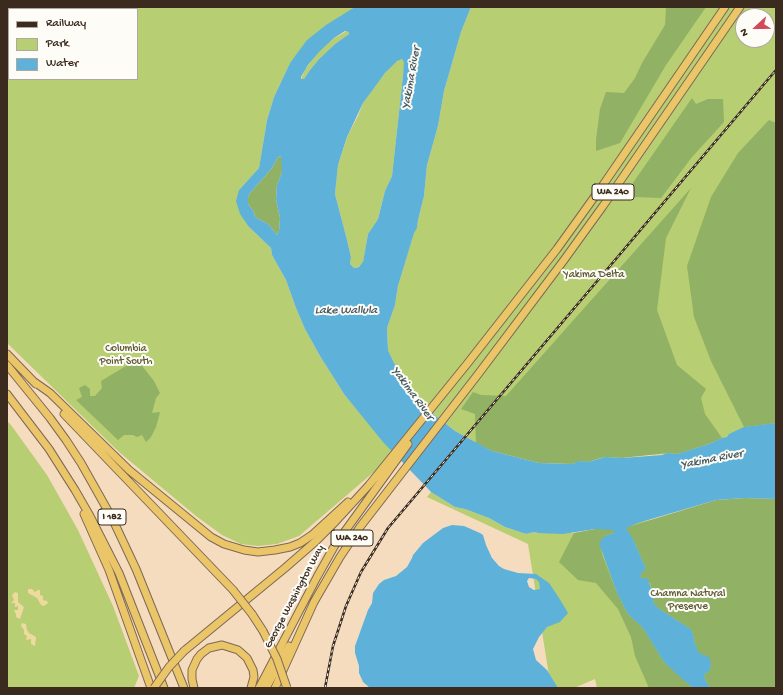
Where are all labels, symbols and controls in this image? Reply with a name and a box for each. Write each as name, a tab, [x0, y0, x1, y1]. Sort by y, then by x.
legend	[8, 8, 138, 80]
north arrow	[735, 8, 775, 48]
text: Railway	[46, 17, 86, 31]
text: N	[738, 27, 752, 38]
text: Park	[46, 37, 69, 51]
water label: Yakima River	[399, 46, 425, 110]
text: Water	[46, 57, 78, 71]
road number: WA 240	[592, 184, 634, 200]
park label: Yakima Delta	[564, 268, 624, 282]
water label: Lake Wallula	[315, 304, 377, 318]
park label: Columbia Point South	[100, 342, 152, 368]
water label: Yakima River	[388, 364, 436, 424]
water label: Yakima River	[680, 447, 744, 473]
road number: I 182	[98, 509, 126, 525]
road number: WA 240	[331, 530, 373, 546]
street label: George Washington Way	[262, 543, 328, 651]
park label: Chamna Natural Preserve	[650, 587, 726, 613]

